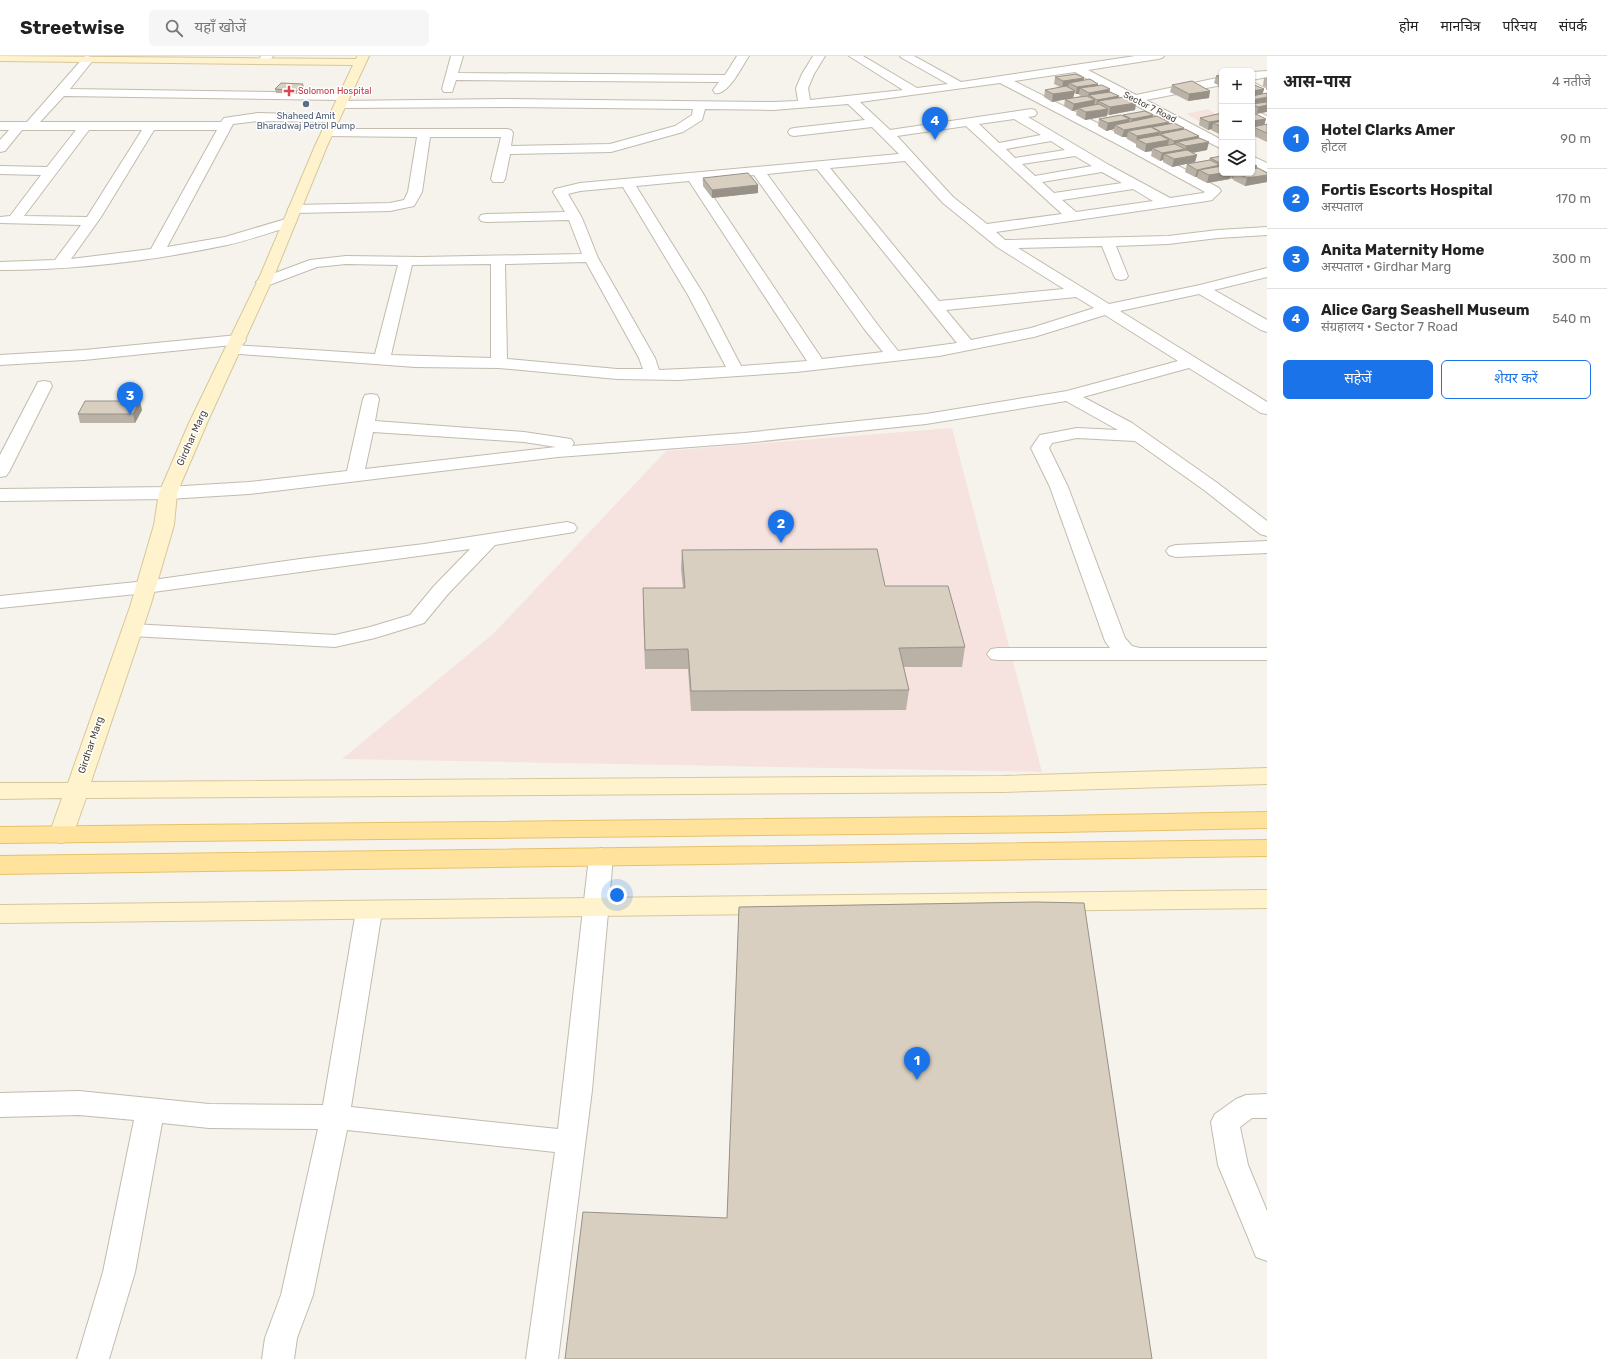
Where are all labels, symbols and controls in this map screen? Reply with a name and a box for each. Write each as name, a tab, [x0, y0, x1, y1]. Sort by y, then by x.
search box	[149, 10, 429, 46]
text: Streetwise	[20, 16, 125, 39]
icon: search	[163, 17, 185, 39]
text: यहाँ खोजें	[195, 18, 246, 36]
text: होम	[1399, 18, 1418, 35]
text: मानचित्र	[1440, 18, 1481, 35]
text: परिचय	[1503, 18, 1537, 35]
text: संपर्क	[1559, 18, 1587, 35]
map controls	[1219, 68, 1255, 176]
button: +	[1219, 68, 1255, 104]
text: आस-पास	[1283, 71, 1351, 91]
text: 4 नतीजे	[1552, 74, 1591, 89]
marker: Solomon Hospital	[283, 85, 295, 97]
place label: Solomon Hospital	[298, 86, 371, 96]
street label: Sector 7 Road	[1122, 89, 1178, 125]
marker: Shaheed Amit Bharadwaj Petrol Pump	[301, 99, 311, 109]
button: −	[1219, 104, 1255, 140]
pin: 4	[922, 107, 948, 140]
place label: Shaheed Amit Bharadwaj Petrol Pump	[257, 111, 355, 131]
text: Hotel Clarks Amer	[1321, 121, 1455, 139]
text: 1	[1293, 131, 1299, 146]
text: 90 m	[1560, 131, 1591, 146]
text: होटल	[1321, 139, 1347, 154]
button: layers	[1219, 140, 1255, 176]
text: Fortis Escorts Hospital	[1321, 181, 1493, 199]
text: 2	[1292, 191, 1300, 206]
text: 170 m	[1556, 191, 1591, 206]
text: अस्पताल	[1321, 199, 1363, 214]
text: Anita Maternity Home	[1321, 241, 1484, 259]
text: 3	[1292, 251, 1300, 266]
text: 300 m	[1552, 251, 1591, 266]
text: अस्पताल · Girdhar Marg	[1321, 259, 1451, 274]
text: Alice Garg Seashell Museum	[1321, 301, 1529, 319]
text: 4	[1292, 311, 1300, 326]
text: 540 m	[1552, 311, 1591, 326]
text: संग्रहालय · Sector 7 Road	[1321, 319, 1458, 334]
button: सहेजें	[1283, 360, 1433, 399]
button: शेयर करें	[1441, 360, 1591, 399]
pin: 3	[117, 382, 143, 415]
street label: Girdhar Marg	[174, 408, 210, 468]
pin: 2	[768, 510, 794, 543]
street label: Girdhar Marg	[76, 715, 106, 775]
your location	[607, 885, 627, 905]
pin: 1	[904, 1047, 930, 1080]

